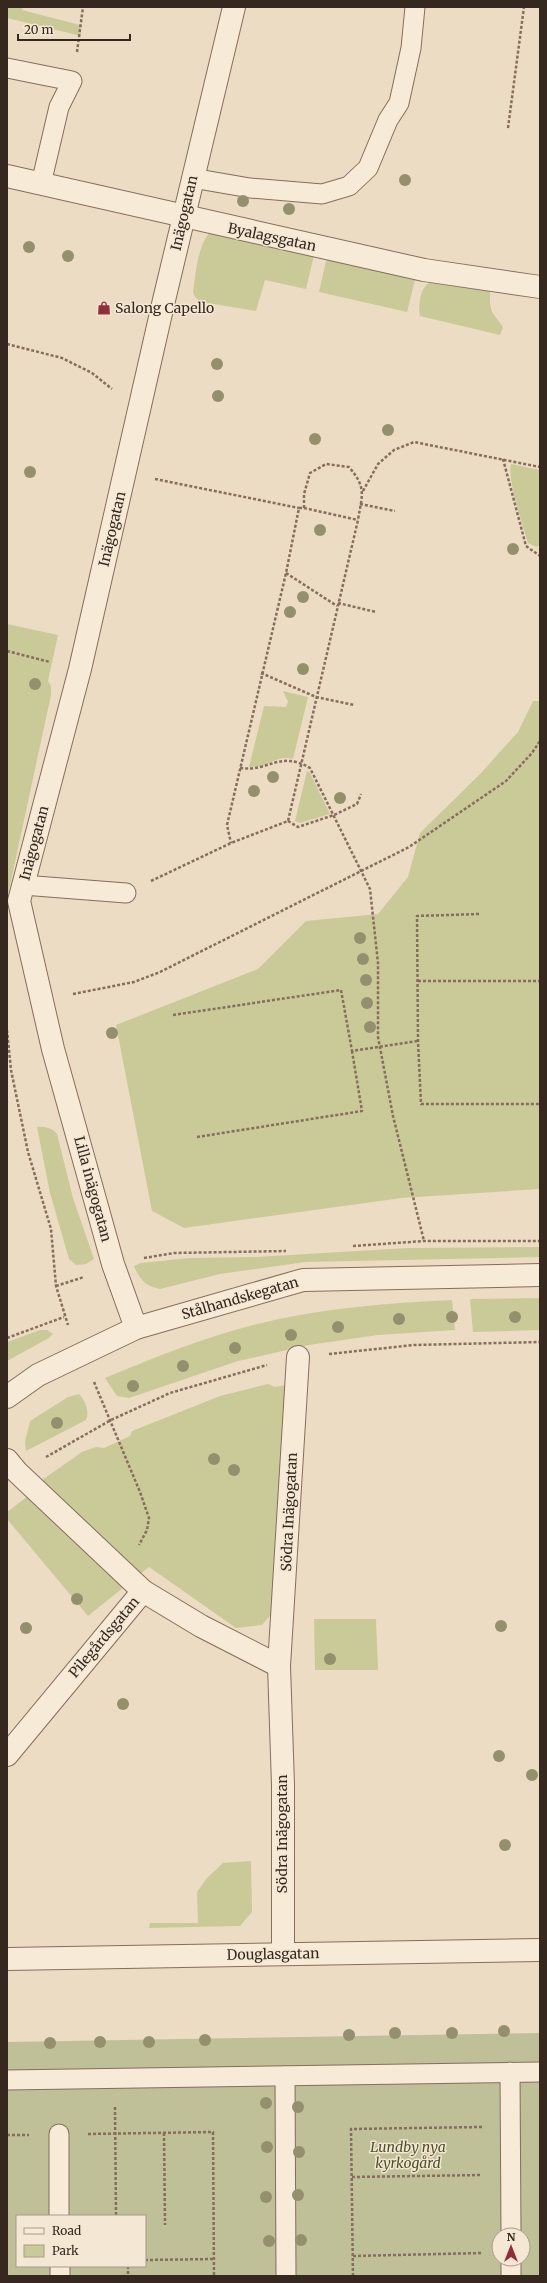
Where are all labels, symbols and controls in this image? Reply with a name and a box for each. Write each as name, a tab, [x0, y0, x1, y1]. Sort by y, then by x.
scale bar	[18, 16, 130, 42]
text: 20 m	[24, 22, 53, 37]
street label: Inägogatan	[167, 174, 201, 252]
street label: Byalagsgatan	[226, 219, 318, 255]
place label: Salong Capello	[115, 299, 214, 317]
shop icon: Salong Capello	[96, 300, 112, 316]
street label: Inägogatan	[95, 490, 129, 568]
street label: Inägogatan	[15, 804, 53, 882]
street label: Lilla inägogatan	[70, 1134, 116, 1244]
street label: Stålhandskegatan	[179, 1273, 301, 1323]
street label: Södra Inägogatan	[277, 1452, 301, 1572]
street label: Pilegårdsgatan	[65, 1593, 143, 1681]
street label: Södra Inägogatan	[273, 1775, 291, 1893]
street label: Douglasgatan	[226, 1944, 320, 1964]
park label: Lundby nya kyrkogård	[370, 2138, 446, 2172]
legend	[16, 2215, 146, 2267]
text: Road	[52, 2223, 81, 2238]
north arrow	[491, 2227, 531, 2267]
text: N	[507, 2230, 516, 2244]
text: Park	[52, 2243, 79, 2258]

